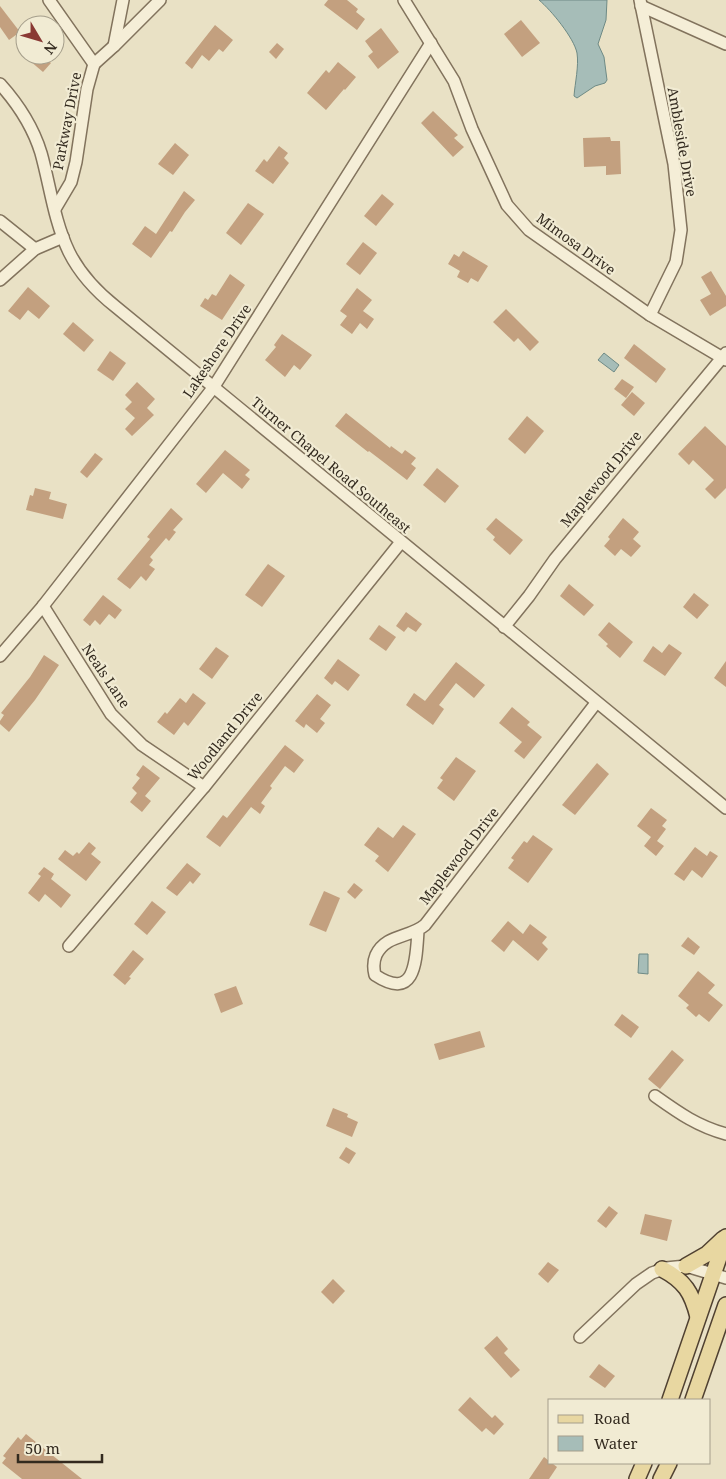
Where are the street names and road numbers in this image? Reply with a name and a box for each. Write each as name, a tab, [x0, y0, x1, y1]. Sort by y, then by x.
street label: Parkway Drive	[48, 70, 85, 171]
street label: Ambleside Drive	[664, 86, 701, 198]
street label: Mimosa Drive	[533, 208, 620, 279]
street label: Lakeshore Drive	[178, 300, 255, 402]
street label: Turner Chapel Road Southeast	[248, 392, 415, 537]
street label: Maplewood Drive	[556, 427, 645, 531]
street label: Neals Lane	[78, 640, 135, 711]
street label: Woodland Drive	[183, 687, 266, 784]
street label: Maplewood Drive	[415, 803, 503, 908]

